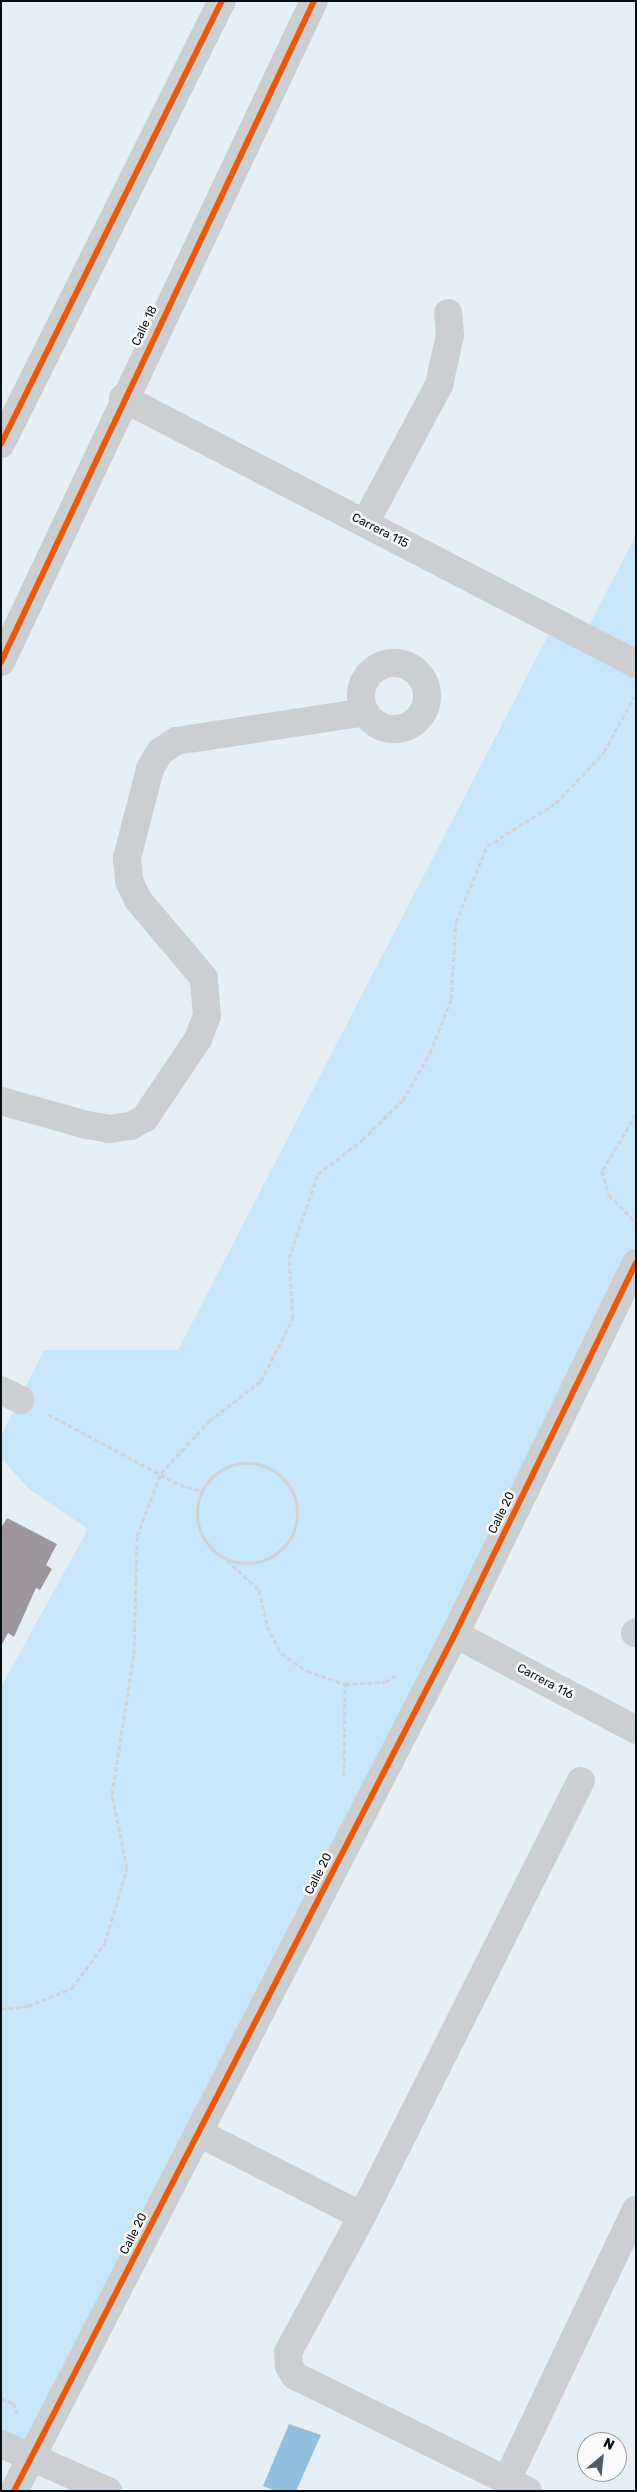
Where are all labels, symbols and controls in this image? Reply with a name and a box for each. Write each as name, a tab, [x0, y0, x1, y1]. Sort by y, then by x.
street label: Calle 18	[129, 304, 161, 348]
street label: Carrera 115	[349, 511, 411, 551]
street label: Calle 20	[486, 1490, 518, 1536]
street label: Carrera 116	[514, 1661, 576, 1703]
street label: Calle 20	[302, 1851, 336, 1897]
street label: Calle 20	[117, 2211, 151, 2257]
north arrow	[577, 2432, 627, 2482]
text: N	[600, 2434, 617, 2454]

